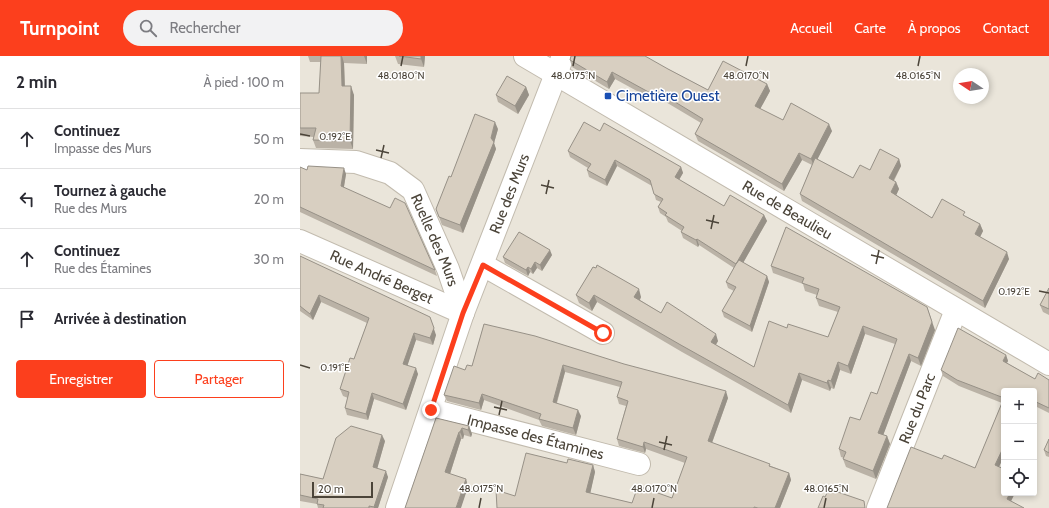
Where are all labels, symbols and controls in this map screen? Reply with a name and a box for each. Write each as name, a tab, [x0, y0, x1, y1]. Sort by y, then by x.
search box	[123, 10, 403, 46]
text: Turnpoint	[20, 17, 99, 40]
icon: search	[137, 17, 159, 39]
text: Rechercher	[169, 19, 240, 37]
text: Accueil	[790, 19, 832, 37]
text: Carte	[854, 19, 886, 37]
text: À propos	[908, 19, 961, 37]
text: Contact	[983, 19, 1029, 37]
north arrow	[953, 68, 989, 104]
text: 48.0180°N	[378, 69, 424, 82]
text: 48.0175°N	[551, 69, 595, 82]
text: 48.0170°N	[723, 69, 769, 82]
text: 48.0165°N	[895, 69, 941, 82]
text: 2 min	[16, 72, 57, 92]
text: À pied · 100 m	[204, 74, 284, 90]
place label: Cimetière Ouest	[616, 87, 720, 105]
marker: Cimetière Ouest	[603, 91, 613, 101]
text: Continuez	[54, 122, 120, 140]
icon: ahead	[16, 128, 38, 150]
text: 0.192°E	[319, 130, 351, 143]
text: 50 m	[254, 131, 284, 147]
text: Impasse des Murs	[54, 140, 151, 156]
street label: Rue des Murs	[486, 151, 533, 236]
street label: Rue de Beaulieu	[739, 177, 835, 243]
text: Tournez à gauche	[54, 182, 166, 200]
icon: left	[16, 188, 38, 210]
text: 20 m	[254, 191, 284, 207]
street label: Ruelle des Murs	[407, 191, 462, 289]
text: Rue des Murs	[54, 200, 127, 216]
text: Continuez	[54, 242, 120, 260]
street label: Rue André Berget	[327, 246, 436, 308]
icon: ahead	[16, 248, 38, 270]
text: 30 m	[254, 251, 284, 267]
text: Rue des Étamines	[54, 260, 151, 276]
text: 0.192°E	[998, 285, 1030, 298]
icon: arrive	[16, 308, 38, 330]
text: Arrivée à destination	[54, 310, 186, 328]
route start	[594, 324, 612, 342]
button: Enregistrer	[16, 360, 146, 398]
button: Partager	[154, 360, 284, 398]
text: 0.191°E	[320, 361, 350, 374]
street label: Rue du Parc	[895, 370, 939, 446]
map controls	[1001, 388, 1037, 496]
button: +	[1001, 388, 1037, 424]
route end	[422, 401, 440, 419]
street label: Impasse des Étamines	[465, 411, 606, 464]
button: −	[1001, 424, 1037, 460]
button: locate	[1001, 460, 1037, 496]
scale bar	[312, 480, 373, 499]
text: 20 m	[318, 482, 344, 496]
text: 48.0175°N	[459, 482, 503, 495]
text: 48.0170°N	[631, 482, 677, 495]
text: 48.0165°N	[803, 482, 849, 495]

